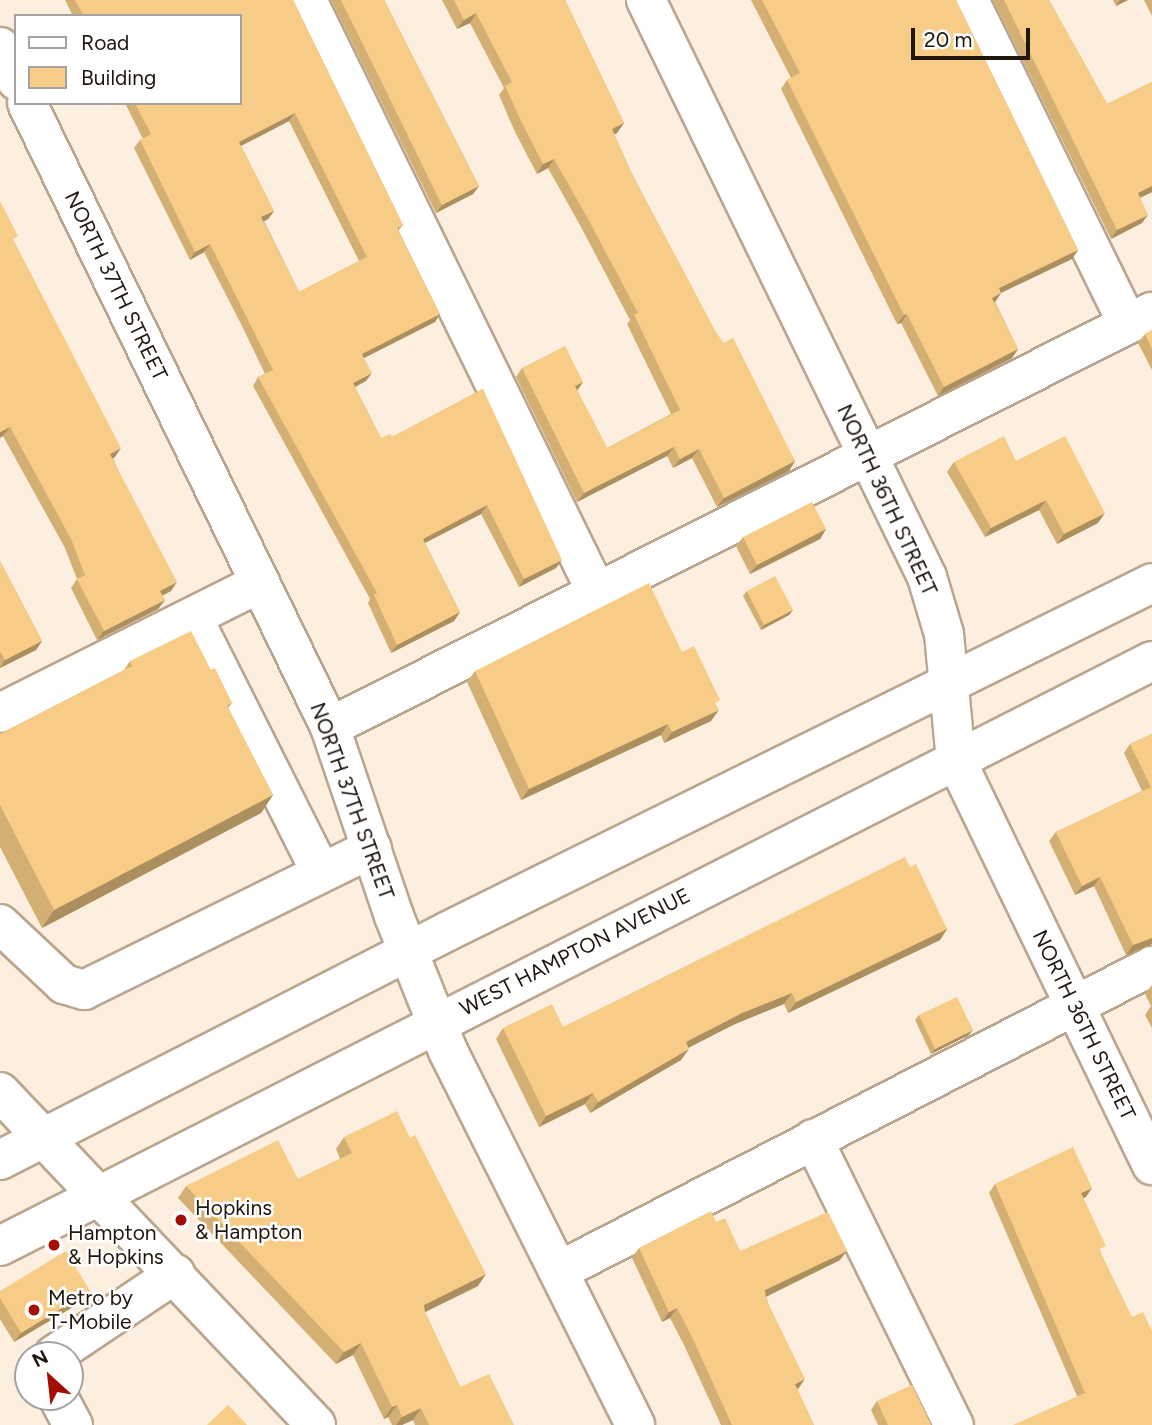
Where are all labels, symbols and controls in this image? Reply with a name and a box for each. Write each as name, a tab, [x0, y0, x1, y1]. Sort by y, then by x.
legend	[14, 14, 242, 105]
scale bar	[914, 14, 1033, 58]
text: 20 m	[924, 27, 972, 52]
text: Road	[81, 30, 129, 55]
text: Building	[81, 65, 156, 90]
street label: NORTH 37TH STREET	[59, 187, 173, 385]
street label: NORTH 36TH STREET	[832, 400, 942, 600]
street label: NORTH 37TH STREET	[305, 699, 399, 903]
street label: WEST HAMPTON AVENUE	[456, 883, 694, 1021]
street label: NORTH 36TH STREET	[1027, 926, 1141, 1124]
place label: Hopkins & Hampton	[195, 1195, 302, 1245]
marker: Hopkins & Hampton	[173, 1212, 189, 1228]
place label: Hampton & Hopkins	[68, 1220, 164, 1270]
marker: Hampton & Hopkins	[46, 1237, 62, 1253]
place label: Metro by T-Mobile	[48, 1285, 133, 1335]
marker: Metro by T-Mobile	[26, 1302, 42, 1318]
north arrow	[14, 1341, 84, 1411]
text: N	[28, 1345, 52, 1372]

